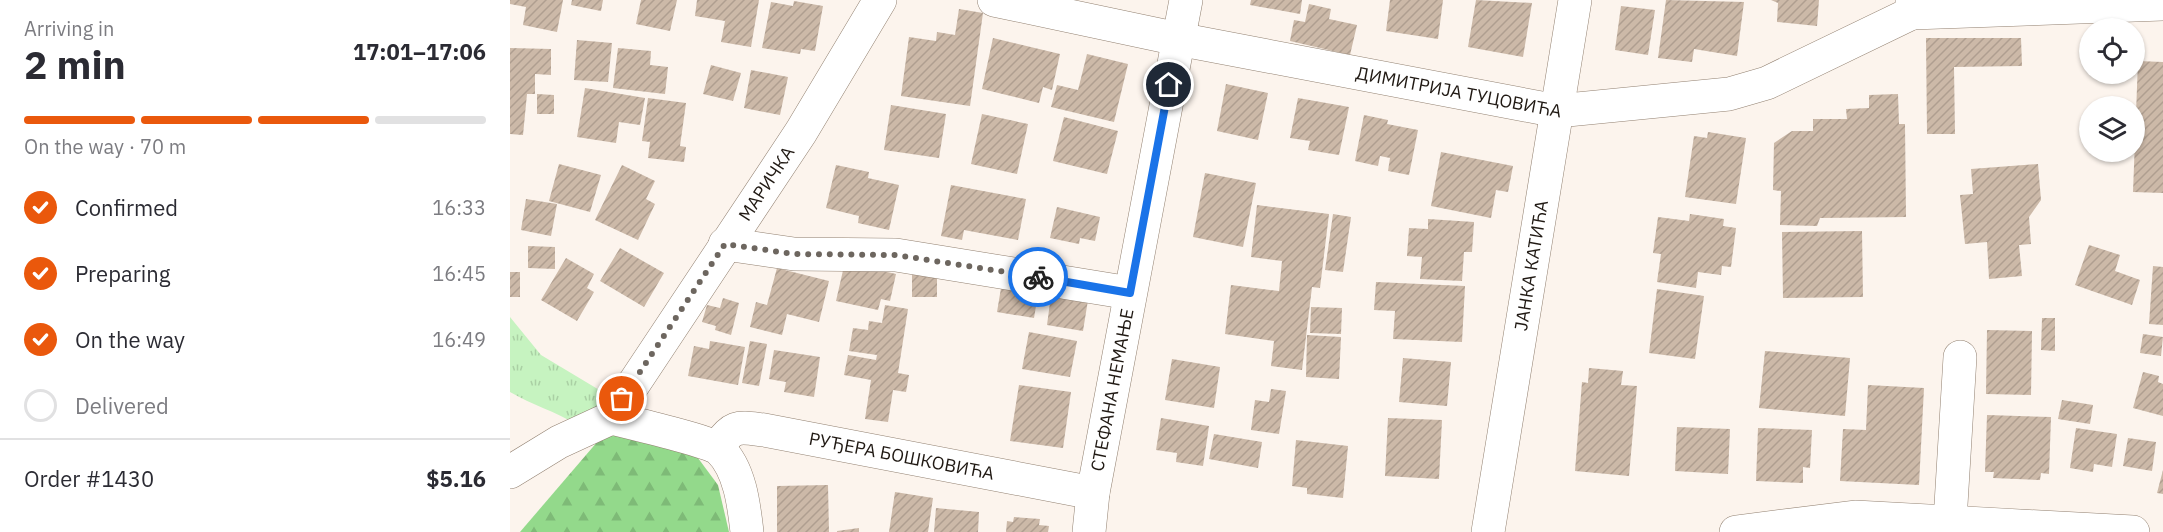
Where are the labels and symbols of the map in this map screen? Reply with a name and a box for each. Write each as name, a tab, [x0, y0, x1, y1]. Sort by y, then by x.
pin	[1143, 59, 1194, 110]
street label: ДИМИТРИЈА ТУЦОВИЋА	[1354, 61, 1564, 123]
street label: МАРИЧКА	[733, 141, 800, 225]
street label: ЈАНКА КАТИЋА	[1509, 198, 1553, 333]
courier	[1008, 247, 1068, 307]
street label: СТЕФАНА НЕМАЊЕ	[1085, 307, 1139, 473]
pin	[596, 373, 647, 424]
street label: РУЂЕРА БОШКОВИЋА	[807, 427, 997, 485]

